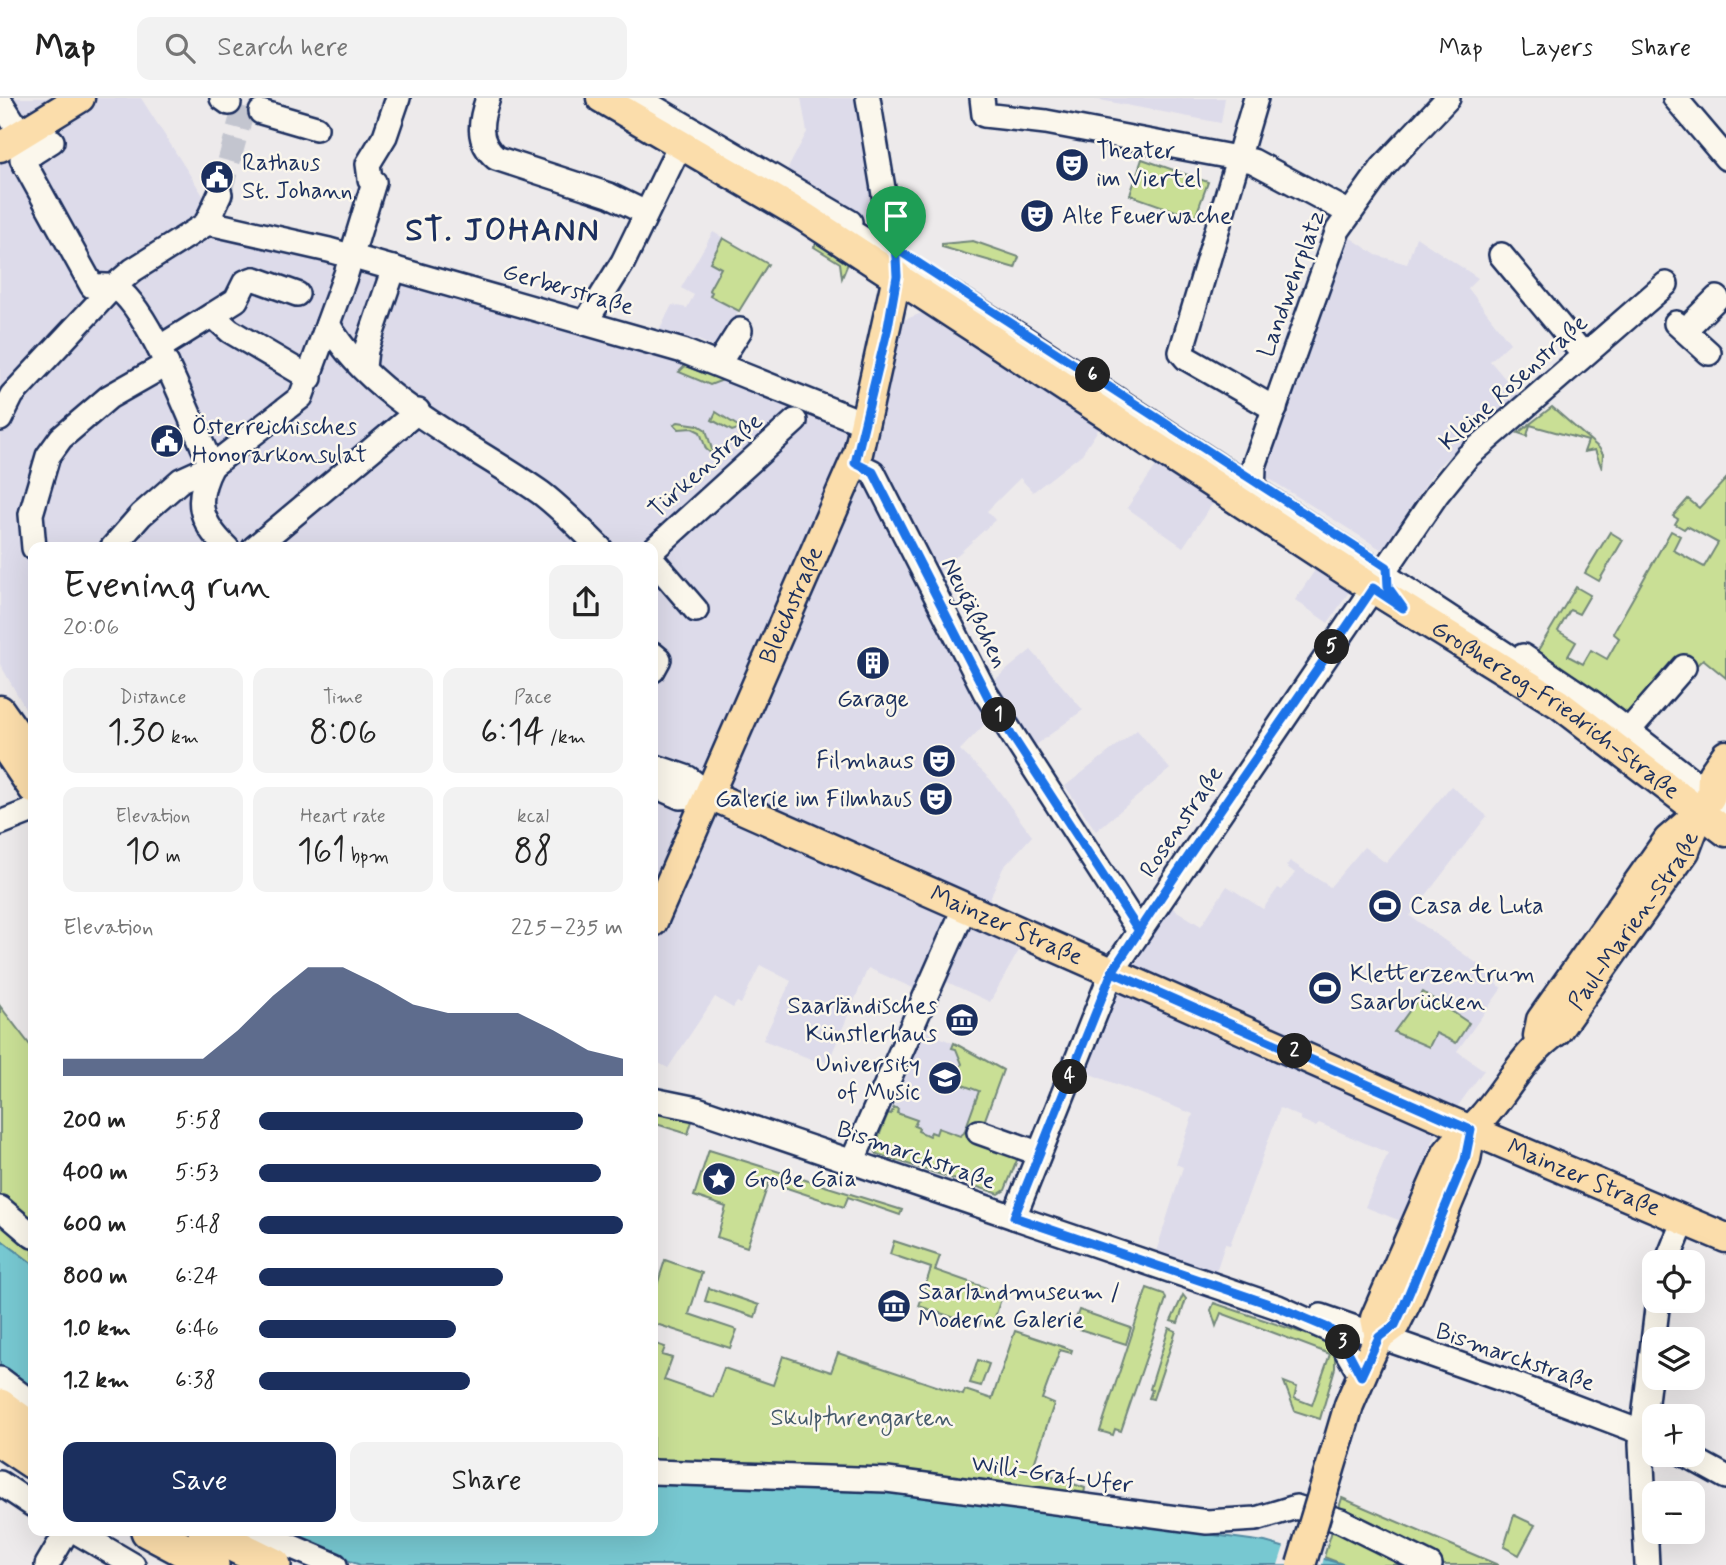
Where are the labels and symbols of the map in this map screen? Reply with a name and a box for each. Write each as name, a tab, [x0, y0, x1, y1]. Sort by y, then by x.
place label: Theater im Viertel	[1096, 136, 1202, 195]
theatre icon: Theater im Viertel	[1053, 146, 1091, 184]
place label: Rathaus St. Johann	[242, 148, 353, 207]
public building icon: Rathaus St. Johann	[198, 158, 236, 196]
pin	[866, 186, 926, 258]
theatre icon: Alte Feuerwache	[1018, 197, 1056, 235]
place label: Alte Feuerwache	[1062, 201, 1232, 232]
street label: Landwehrplatz	[1251, 206, 1333, 362]
district label: ST. JOHANN	[405, 210, 601, 252]
street label: Gerberstraße	[499, 257, 637, 324]
street label: Kleine Rosenstraße	[1433, 308, 1595, 458]
pin: 6	[1076, 358, 1110, 392]
street label: Türkenstraße	[642, 406, 770, 526]
place label: Österreichisches Honorarkonsulat	[192, 412, 367, 471]
public building icon: Österreichisches Honorarkonsulat	[148, 422, 186, 460]
street label: Bleichstraße	[752, 541, 831, 669]
street label: Neugäßchen	[930, 553, 1015, 675]
street label: Großherzog-Friedrich-Straße	[1425, 613, 1686, 807]
pin: 5	[1314, 630, 1350, 664]
building icon: Garage	[854, 644, 892, 682]
place label: Garage	[837, 684, 909, 717]
pin: 1	[982, 698, 1016, 732]
theatre icon: Filmhaus	[920, 742, 958, 780]
place label: Filmhaus	[816, 746, 914, 777]
street label: Rosenstraße	[1133, 760, 1231, 884]
theatre icon: Galerie im Filmhaus	[917, 780, 955, 818]
place label: Galerie im Filmhaus	[715, 784, 912, 815]
street label: Paul-Marien-Straße	[1561, 827, 1706, 1016]
street label: Mainzer Straße	[925, 879, 1088, 973]
sports icon: Casa de Luta	[1366, 887, 1404, 925]
place label: Casa de Luta	[1410, 891, 1544, 922]
place label: Kletterzentrum Saarbrücken	[1350, 959, 1535, 1018]
sports icon: Kletterzentrum Saarbrücken	[1306, 969, 1344, 1007]
place label: Saarländisches Künstlerhaus	[788, 991, 937, 1050]
museum icon: Saarländisches Künstlerhaus	[943, 1001, 981, 1039]
pin: 2	[1278, 1034, 1312, 1068]
place label: University of Music	[816, 1049, 920, 1108]
school or university icon: University of Music	[926, 1059, 964, 1097]
pin: 4	[1052, 1060, 1088, 1094]
street label: Bismarckstraße	[832, 1114, 1000, 1198]
street label: Mainzer Straße	[1502, 1132, 1665, 1224]
place icon: Große Gaia	[700, 1160, 738, 1198]
place label: Große Gaia	[744, 1164, 857, 1195]
place label: Saarlandmuseum / Moderne Galerie	[918, 1277, 1120, 1336]
museum icon: Saarlandmuseum / Moderne Galerie	[875, 1287, 913, 1325]
street label: Bismarckstraße	[1431, 1316, 1599, 1400]
pin: 3	[1326, 1324, 1360, 1360]
park label: Skulpturengarten	[771, 1403, 954, 1436]
street label: Willi-Graf-Ufer	[969, 1448, 1135, 1502]

